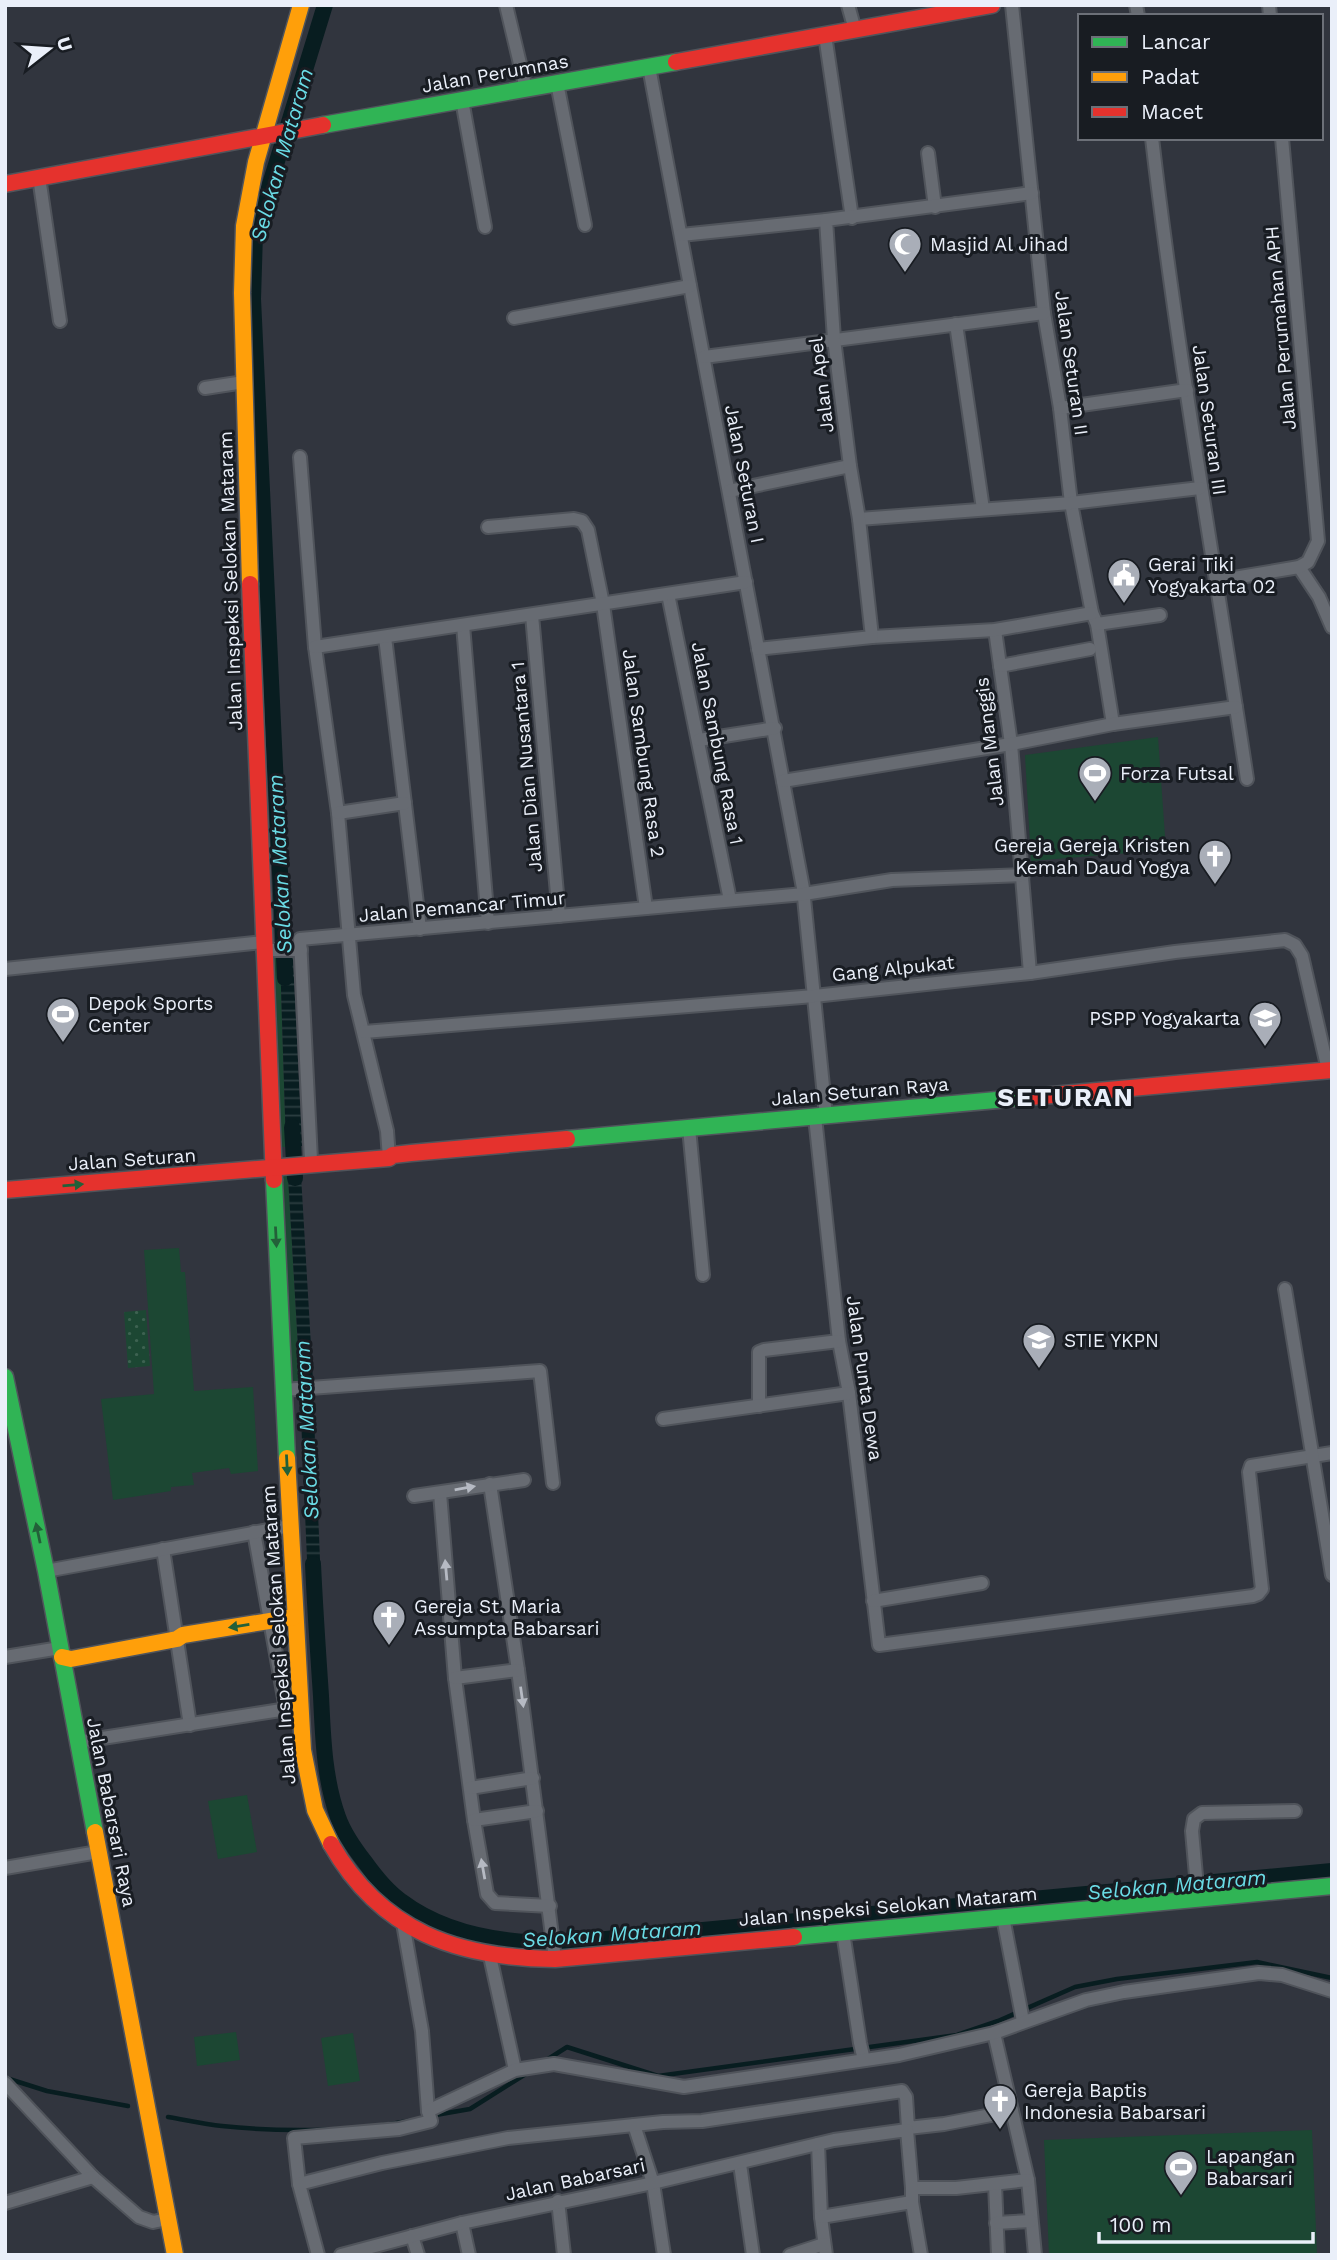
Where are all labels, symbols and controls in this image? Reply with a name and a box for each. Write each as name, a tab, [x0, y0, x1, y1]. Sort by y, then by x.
north arrow	[14, 14, 84, 84]
legend	[1078, 14, 1323, 140]
text: Lancar	[1141, 29, 1211, 54]
text: U	[52, 34, 78, 54]
street label: Jalan Perumnas	[420, 49, 570, 98]
text: Padat	[1141, 64, 1199, 89]
water label: Selokan Mataram	[245, 65, 318, 245]
text: Macet	[1141, 99, 1203, 124]
mosque icon: Masjid Al Jihad	[886, 225, 924, 274]
street label: Jalan Perumahan APH	[1260, 225, 1301, 431]
place label: Masjid Al Jihad	[930, 233, 1068, 256]
street label: Jalan Seturan II	[1050, 289, 1093, 437]
street label: Jalan Apel	[804, 335, 839, 434]
street label: Jalan Seturan III	[1188, 343, 1231, 497]
street label: Jalan Seturan I	[720, 403, 769, 545]
street label: Jalan Inspeksi Selokan Mataram	[214, 431, 247, 731]
place label: Gerai Tiki Yogyakarta 02	[1148, 553, 1276, 598]
public building icon: Gerai Tiki Yogyakarta 02	[1105, 556, 1143, 605]
street label: Jalan Sambung Rasa 1	[687, 640, 748, 846]
street label: Jalan Sambung Rasa 2	[617, 647, 670, 859]
street label: Jalan Dian Nusantara 1	[506, 661, 547, 873]
street label: Jalan Manggis	[970, 676, 1009, 808]
sports icon: Forza Futsal	[1076, 754, 1114, 803]
place label: Forza Futsal	[1120, 762, 1234, 785]
water label: Selokan Mataram	[262, 774, 297, 954]
place label: Gereja Gereja Kristen Kemah Daud Yogya	[994, 834, 1190, 879]
church icon: Gereja Gereja Kristen Kemah Daud Yogya	[1196, 837, 1234, 886]
street label: Jalan Pemancar Timur	[358, 886, 567, 927]
street label: Gang Alpukat	[831, 951, 955, 986]
place label: Depok Sports Center	[88, 992, 213, 1037]
sports icon: Depok Sports Center	[44, 995, 82, 1044]
school or university icon: PSPP Yogyakarta	[1246, 999, 1284, 1048]
place label: PSPP Yogyakarta	[1089, 1007, 1240, 1030]
street label: Jalan Seturan Raya	[770, 1072, 950, 1111]
district label: SETURAN	[997, 1082, 1135, 1112]
street label: Jalan Seturan	[67, 1144, 197, 1175]
one-way arrow	[62, 1179, 84, 1190]
one-way arrow	[270, 1227, 281, 1249]
street label: Jalan Punta Dewa	[842, 1294, 888, 1462]
school or university icon: STIE YKPN	[1020, 1321, 1058, 1370]
place label: STIE YKPN	[1064, 1329, 1159, 1352]
water label: Selokan Mataram	[289, 1340, 324, 1520]
one-way arrow	[282, 1454, 293, 1476]
one-way arrow	[454, 1482, 476, 1493]
street label: Jalan Inspeksi Selokan Mataram	[257, 1485, 300, 1785]
one-way arrow	[33, 1522, 44, 1544]
one-way arrow	[440, 1559, 451, 1581]
place label: Gereja St. Maria Assumpta Babarsari	[414, 1595, 600, 1640]
church icon: Gereja St. Maria Assumpta Babarsari	[370, 1598, 408, 1647]
one-way arrow	[227, 1621, 249, 1632]
one-way arrow	[516, 1686, 527, 1708]
street label: Jalan Babarsari Raya	[82, 1715, 141, 1909]
one-way arrow	[477, 1858, 488, 1880]
water label: Selokan Mataram	[1086, 1864, 1268, 1905]
street label: Jalan Inspeksi Selokan Mataram	[738, 1882, 1038, 1931]
water label: Selokan Mataram	[521, 1915, 702, 1952]
place label: Gereja Baptis Indonesia Babarsari	[1024, 2079, 1206, 2124]
church icon: Gereja Baptis Indonesia Babarsari	[981, 2082, 1019, 2131]
place label: Lapangan Babarsari	[1206, 2145, 1295, 2190]
sports icon: Lapangan Babarsari	[1162, 2148, 1200, 2197]
street label: Jalan Babarsari	[503, 2153, 647, 2206]
scale bar	[1099, 2200, 1312, 2244]
text: 100 m	[1110, 2212, 1172, 2237]

